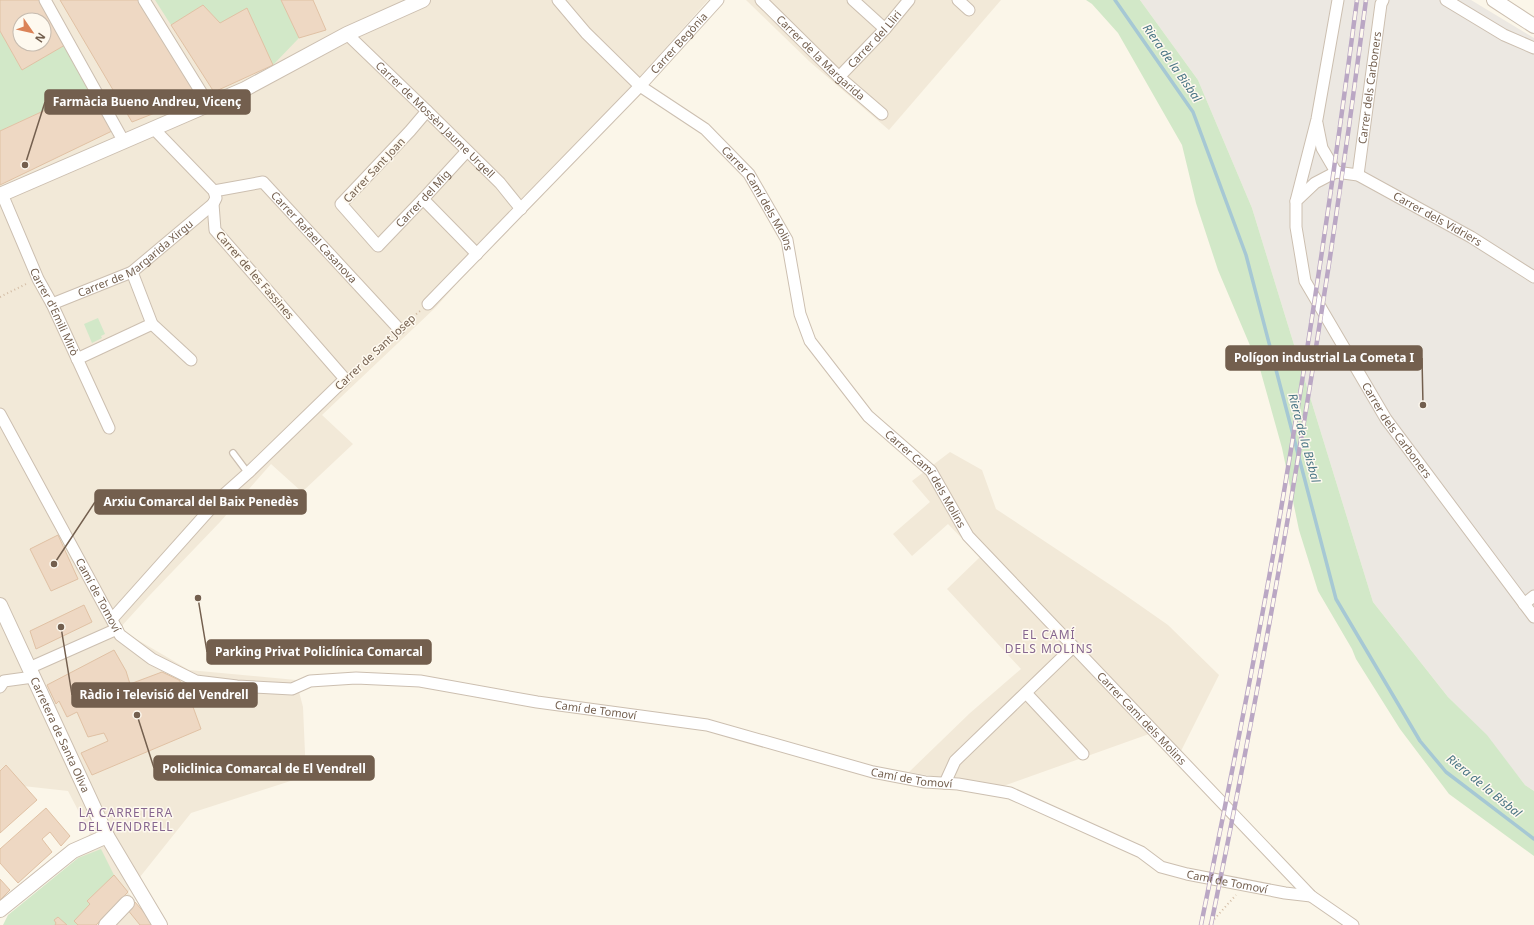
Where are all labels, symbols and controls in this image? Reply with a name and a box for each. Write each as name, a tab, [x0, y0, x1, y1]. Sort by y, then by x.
street label: Carrer del Lliri	[844, 7, 904, 71]
street label: Carrer Begònia	[647, 9, 710, 77]
street label: Carrer de la Margarida	[773, 11, 868, 103]
north arrow	[12, 12, 52, 52]
water label: Riera de la Bisbal	[1139, 20, 1206, 106]
text: N	[32, 30, 49, 46]
street label: Carrer dels Carboners	[1354, 30, 1384, 145]
street label: Carrer de Mossèn Jaume Urgell	[373, 58, 499, 181]
callout: Farmàcia Bueno Andreu, Vicenç	[45, 90, 250, 114]
text: Farmàcia Bueno Andreu, Vicenç	[53, 93, 241, 110]
street label: Carrer Sant Joan	[339, 134, 408, 206]
street label: Carrer Camí dels Molins	[719, 142, 797, 252]
street label: Carrer del Mig	[392, 166, 453, 230]
street label: Carrer Rafael Casanova	[268, 188, 361, 286]
street label: Carrer dels Vidriers	[1391, 188, 1485, 249]
street label: Carrer de Margarida Xirgu	[75, 216, 196, 300]
street label: Carrer de les Fassines	[213, 227, 298, 322]
street label: Carrer d'Emili Mirò	[27, 265, 83, 358]
street label: Carrer de Sant Josep	[331, 310, 418, 393]
callout: Polígon industrial La Cometa I	[1226, 346, 1422, 370]
text: Polígon industrial La Cometa I	[1234, 349, 1414, 366]
street label: Carrer dels Carboners	[1359, 379, 1436, 481]
water label: Riera de la Bisbal	[1284, 391, 1325, 485]
street label: Carrer Camí dels Molins	[882, 426, 970, 530]
callout: Arxiu Comarcal del Baix Penedès	[95, 490, 306, 514]
text: Arxiu Comarcal del Baix Penedès	[103, 493, 299, 510]
street label: Camí de Tomoví	[73, 555, 125, 636]
district label: EL CAMÍ DELS MOLINS	[1005, 626, 1093, 657]
callout: Parking Privat Policlínica Comarcal	[207, 640, 431, 664]
text: Parking Privat Policlínica Comarcal	[215, 643, 423, 660]
street label: Carrer Camí dels Molins	[1094, 668, 1190, 768]
street label: Carretera de Santa Oliva	[27, 674, 94, 795]
callout: Ràdio i Televisió del Vendrell	[72, 683, 257, 707]
text: Ràdio i Televisió del Vendrell	[80, 686, 248, 703]
street label: Camí de Tomoví	[554, 697, 639, 723]
water label: Riera de la Bisbal	[1443, 750, 1526, 822]
callout: Policlinica Comarcal de El Vendrell	[154, 756, 374, 780]
text: Policlinica Comarcal de El Vendrell	[162, 760, 366, 777]
street label: Camí de Tomoví	[870, 764, 954, 791]
district label: LA CARRETERA DEL VENDRELL	[78, 804, 174, 835]
street label: Camí de Tomoví	[1185, 866, 1270, 897]

